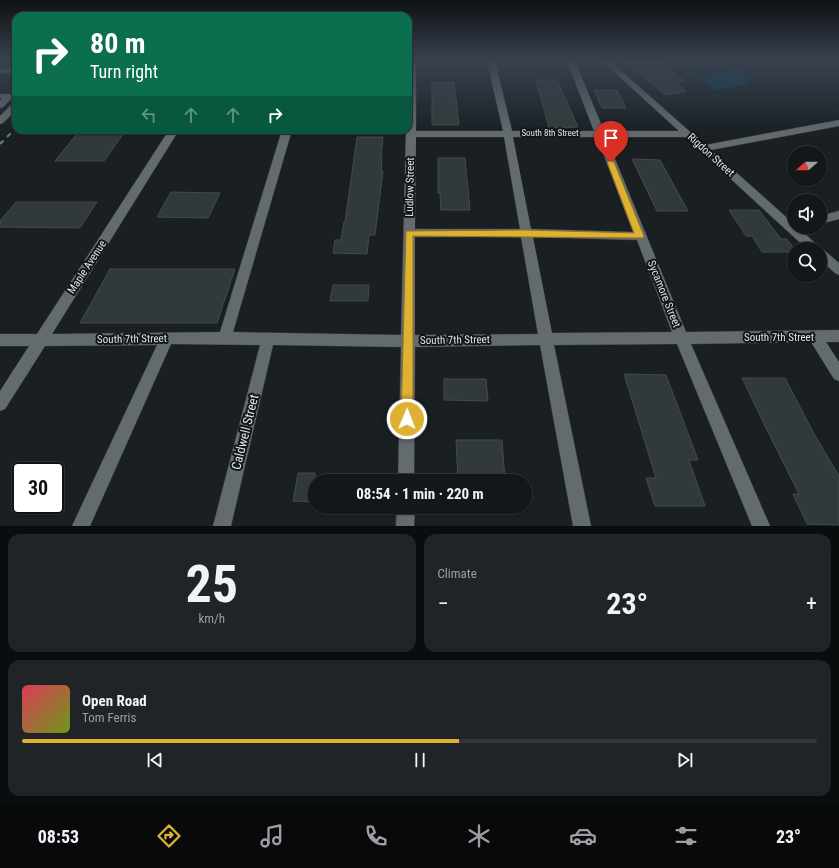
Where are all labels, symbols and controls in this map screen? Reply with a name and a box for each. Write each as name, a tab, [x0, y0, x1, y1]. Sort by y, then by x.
text: 80 m	[90, 27, 146, 60]
icon: right	[24, 28, 76, 80]
text: Turn right	[90, 61, 158, 82]
icon: left	[138, 104, 160, 126]
icon: ahead	[180, 104, 202, 126]
icon: ahead	[222, 104, 244, 126]
icon: right	[264, 104, 286, 126]
pin	[594, 121, 628, 162]
icon: arrive	[600, 127, 622, 149]
street label: South 8th Street	[521, 128, 579, 138]
street label: Rigdon Street	[685, 131, 737, 179]
north arrow	[787, 146, 827, 186]
map controls	[787, 146, 827, 282]
street label: Ludlow Street	[403, 157, 417, 217]
button: sound	[787, 194, 827, 234]
street label: Maple Avenue	[65, 238, 109, 296]
button: search	[787, 242, 827, 282]
street label: Sycamore Street	[645, 259, 683, 329]
street label: South 7th Street	[744, 331, 814, 344]
street label: South 7th Street	[97, 332, 167, 346]
street label: South 7th Street	[420, 333, 490, 347]
street label: Caldwell Street	[228, 393, 262, 471]
position arrow	[386, 398, 428, 440]
speed limit sign: 30	[12, 462, 64, 514]
text: 08:54 · 1 min · 220 m	[356, 485, 484, 503]
text: 25	[185, 554, 238, 615]
text: Climate	[438, 566, 477, 581]
text: 23°	[606, 586, 648, 621]
text: −	[438, 591, 449, 616]
text: +	[806, 591, 817, 616]
text: km/h	[198, 611, 225, 626]
text: Open Road	[82, 692, 147, 710]
text: Tom Ferris	[82, 710, 136, 725]
icon: previous	[144, 749, 166, 771]
icon: pause	[409, 749, 431, 771]
icon: next	[674, 749, 696, 771]
icon: directions	[155, 822, 183, 850]
icon: music	[258, 822, 286, 850]
icon: phone	[362, 822, 390, 850]
icon: climate	[465, 822, 493, 850]
icon: car	[569, 822, 597, 850]
icon: filters	[672, 822, 700, 850]
text: 08:53	[38, 826, 79, 847]
text: 23°	[776, 826, 801, 847]

